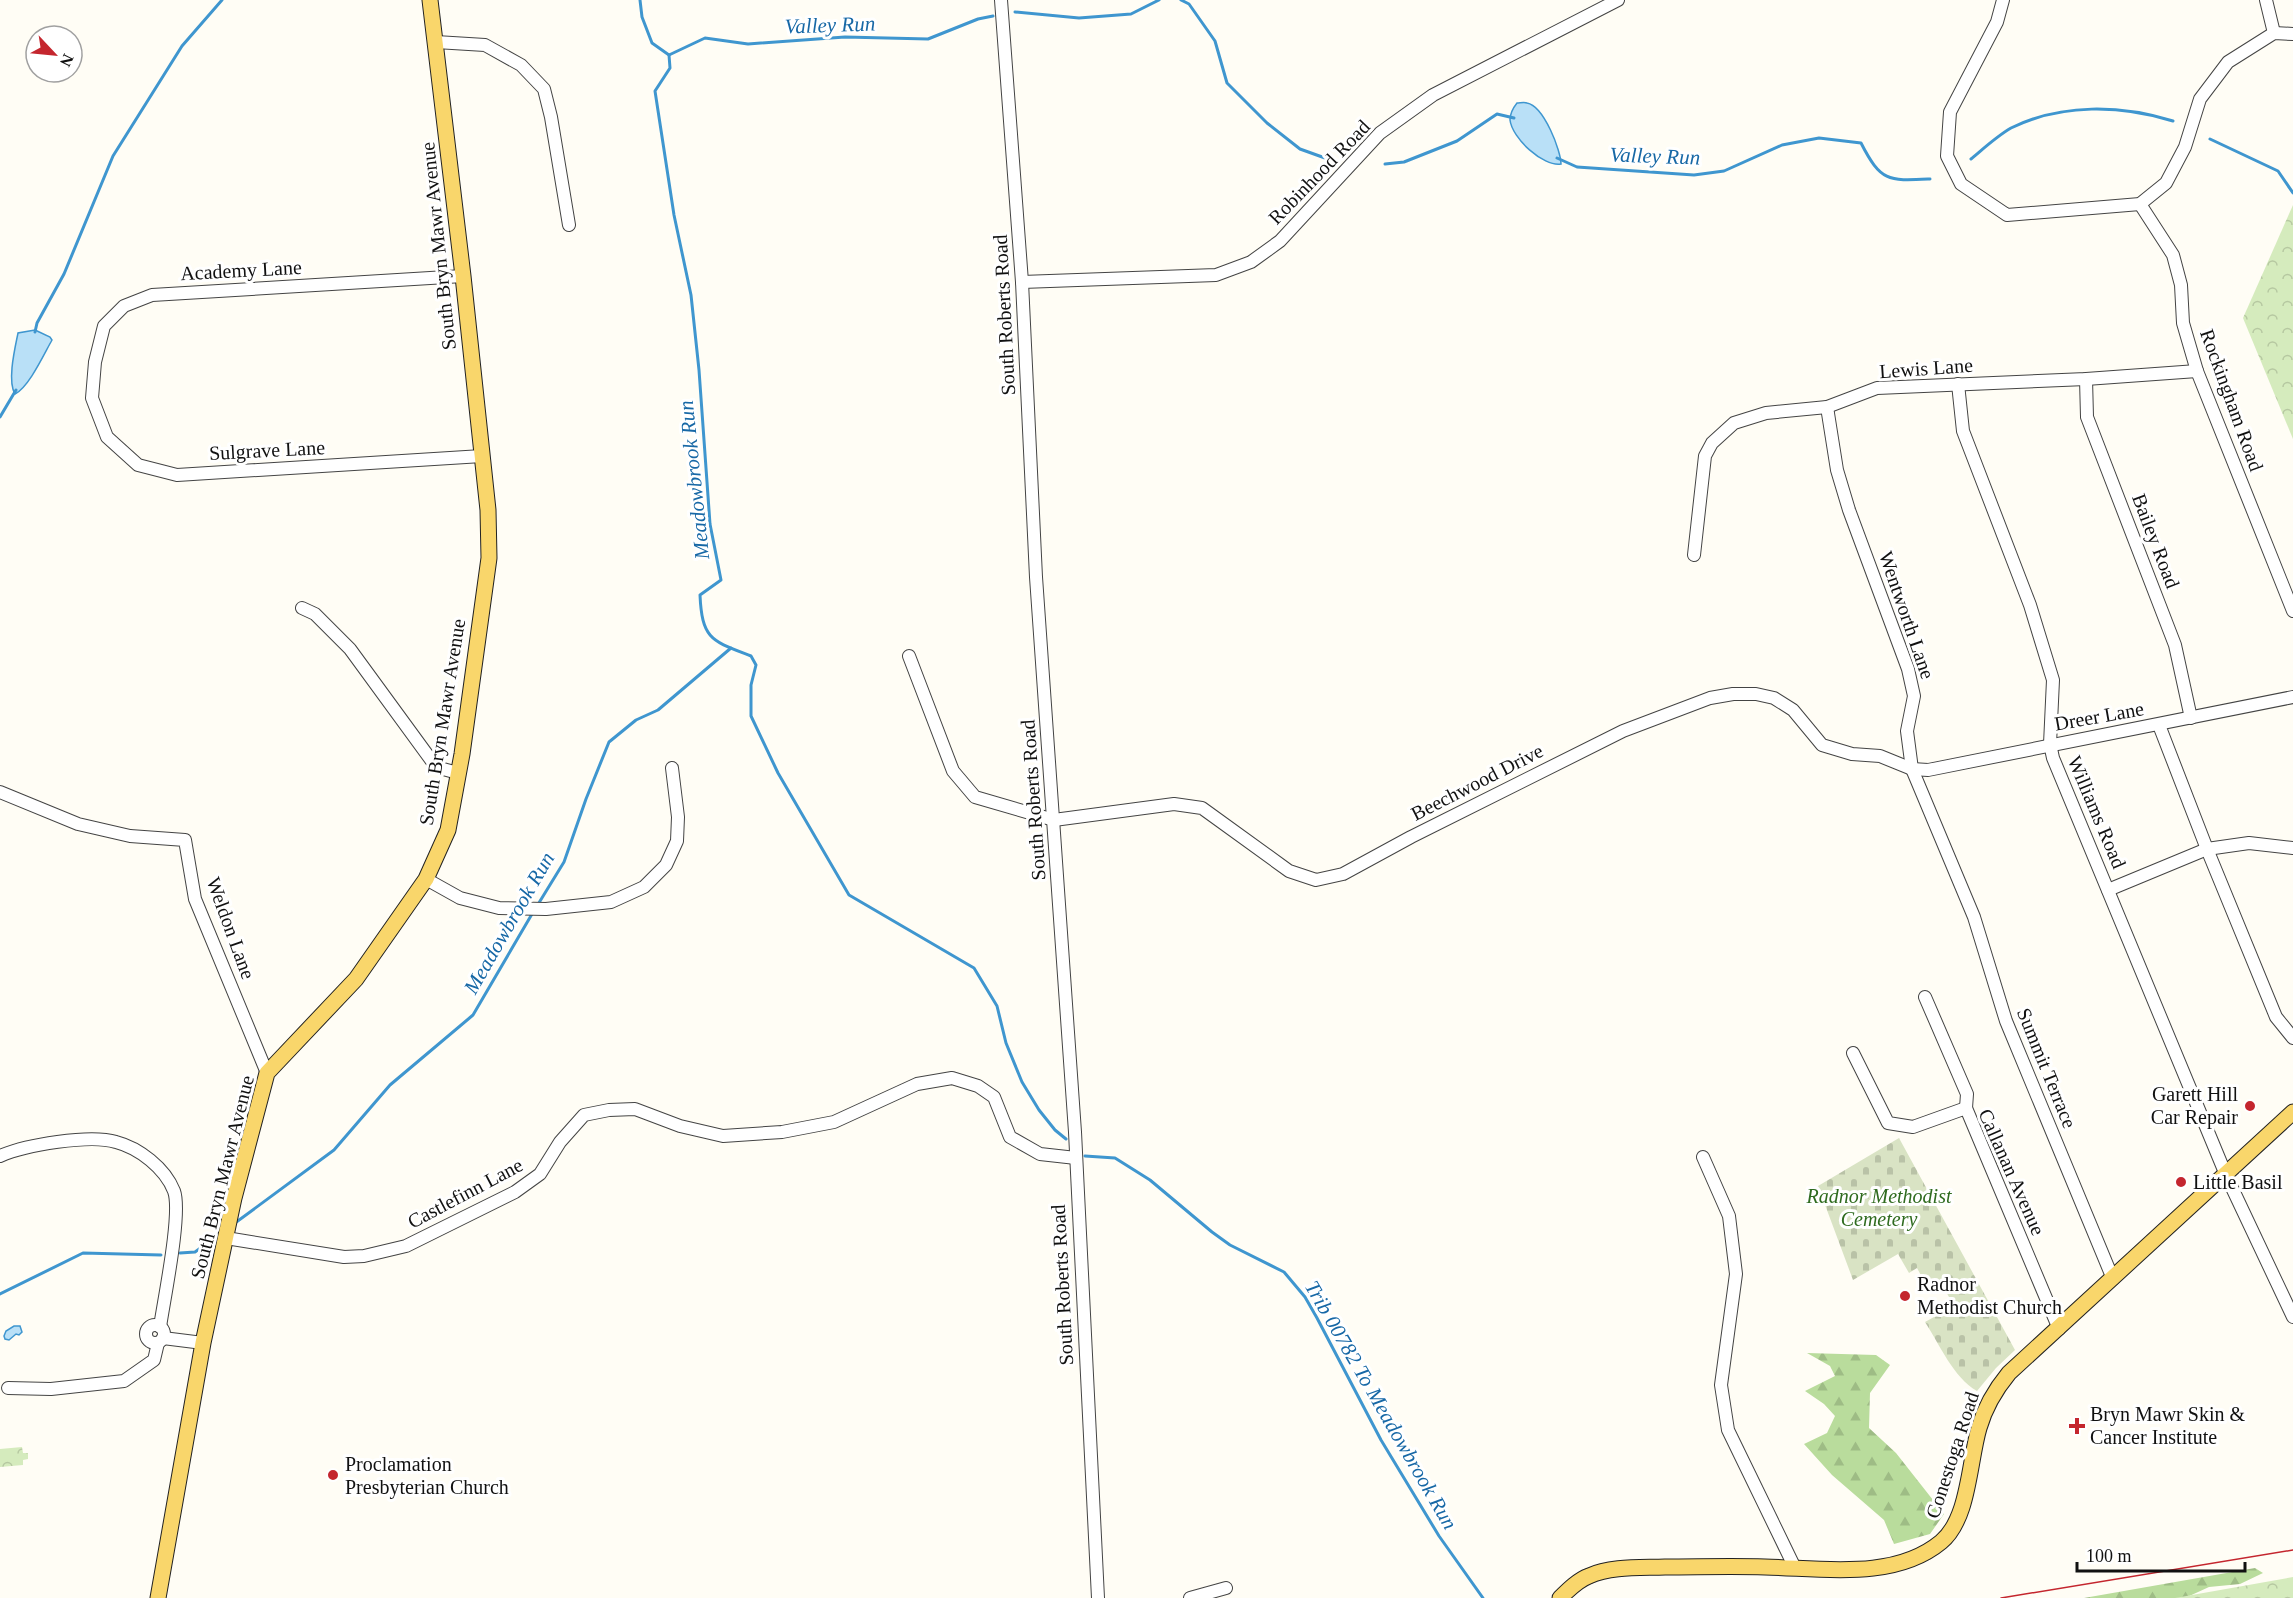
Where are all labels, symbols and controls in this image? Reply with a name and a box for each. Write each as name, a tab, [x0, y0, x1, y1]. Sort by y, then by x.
water label: Valley Run	[784, 11, 876, 39]
north arrow	[24, 24, 84, 84]
text: N	[57, 51, 77, 70]
street label: Robinhood Road	[1264, 115, 1374, 229]
street label: South Bryn Mawr Avenue	[416, 141, 461, 351]
water label: Valley Run	[1609, 142, 1701, 170]
street label: South Roberts Road	[989, 234, 1019, 396]
street label: Academy Lane	[180, 256, 302, 285]
street label: Rockingham Road	[2195, 326, 2268, 474]
street label: Lewis Lane	[1878, 354, 1974, 382]
water label: Meadowbrook Run	[674, 399, 714, 562]
street label: Sulgrave Lane	[208, 436, 326, 465]
street label: Bailey Road	[2127, 491, 2184, 592]
street label: Wentworth Lane	[1875, 548, 1939, 682]
street label: South Bryn Mawr Avenue	[415, 617, 470, 827]
street label: Dreer Lane	[2053, 697, 2146, 735]
street label: South Roberts Road	[1016, 719, 1050, 881]
street label: Beechwood Drive	[1407, 739, 1547, 825]
street label: Williams Road	[2063, 753, 2131, 871]
water label: Meadowbrook Run	[458, 848, 559, 999]
street label: Weldon Lane	[202, 874, 260, 982]
street label: Summit Terrace	[2013, 1005, 2081, 1131]
street label: South Bryn Mawr Avenue	[186, 1073, 259, 1281]
place label: Garett Hill Car Repair	[2151, 1083, 2238, 1129]
marker: Garett Hill Car Repair	[2243, 1099, 2257, 1113]
street label: Callanan Avenue	[1974, 1106, 2050, 1239]
street label: Castlefinn Lane	[404, 1153, 526, 1233]
place label: Little Basil	[2193, 1171, 2283, 1193]
marker: Little Basil	[2174, 1175, 2188, 1189]
park label: Radnor Methodist Cemetery	[1806, 1185, 1952, 1231]
street label: South Roberts Road	[1047, 1204, 1077, 1366]
place label: Radnor Methodist Church	[1917, 1273, 2062, 1318]
water label: Trib 00782 To Meadowbrook Run	[1300, 1276, 1462, 1534]
marker: Radnor Methodist Church	[1898, 1289, 1912, 1303]
street label: Conestoga Road	[1921, 1389, 1984, 1521]
place label: Bryn Mawr Skin & Cancer Institute	[2090, 1403, 2245, 1448]
marker: Bryn Mawr Skin & Cancer Institute	[2068, 1417, 2086, 1435]
place label: Proclamation Presbyterian Church	[345, 1453, 509, 1499]
marker: Proclamation Presbyterian Church	[326, 1468, 340, 1482]
scale bar	[2077, 1535, 2245, 1573]
text: 100 m	[2086, 1546, 2132, 1566]

